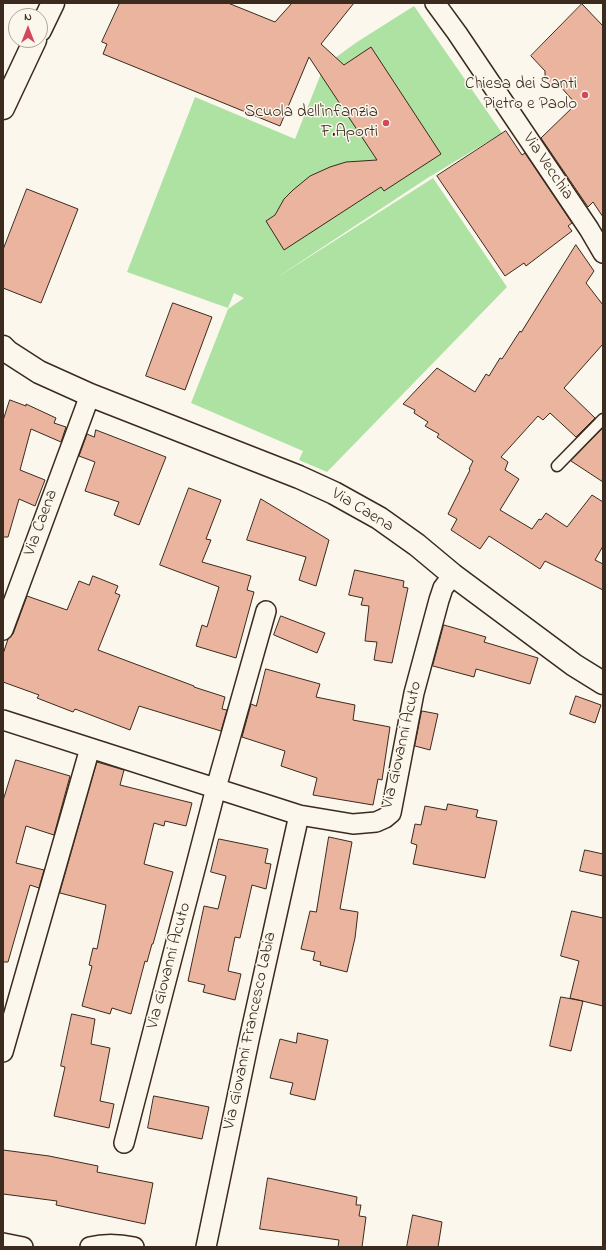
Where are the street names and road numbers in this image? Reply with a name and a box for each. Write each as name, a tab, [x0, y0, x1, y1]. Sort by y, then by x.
street label: Via Vecchia	[517, 130, 577, 204]
street label: Via Caena	[327, 484, 397, 538]
street label: Via Caena	[21, 487, 63, 559]
street label: Via Giovanni Acuto	[378, 679, 428, 811]
street label: Via Giovanni Acuto	[143, 901, 197, 1031]
street label: Via Giovanni Francesco Labia	[220, 930, 282, 1132]

